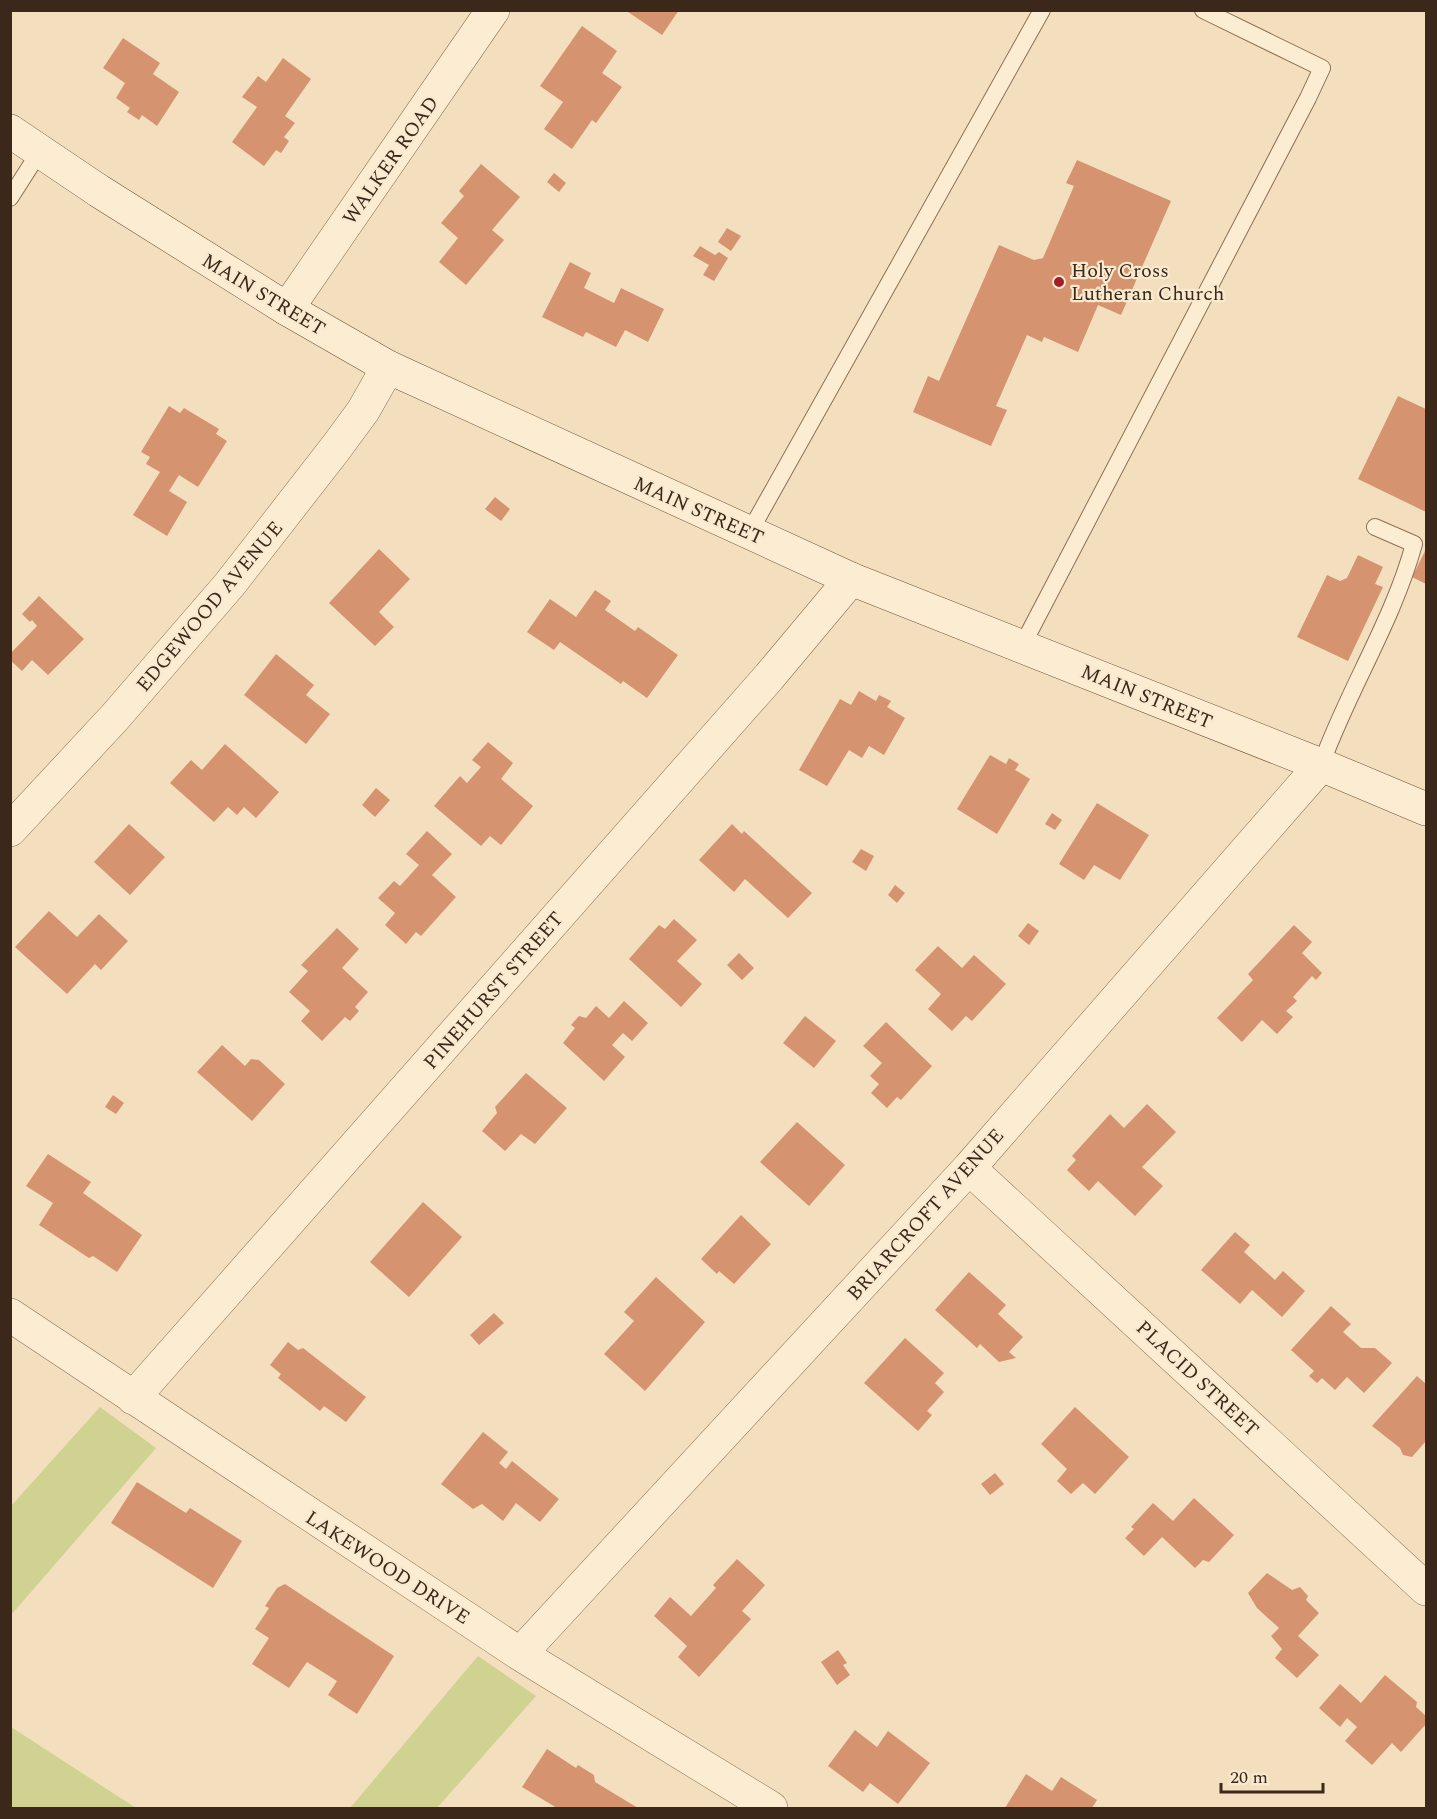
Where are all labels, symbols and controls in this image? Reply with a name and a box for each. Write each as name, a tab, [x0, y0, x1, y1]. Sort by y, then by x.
street label: WALKER ROAD	[335, 90, 446, 231]
street label: MAIN STREET	[196, 246, 331, 344]
place label: Holy Cross Lutheran Church	[1071, 256, 1224, 309]
marker: Holy Cross Lutheran Church	[1052, 275, 1066, 289]
street label: MAIN STREET	[629, 469, 769, 553]
street label: EDGEWOOD AVENUE	[129, 515, 290, 699]
street label: MAIN STREET	[1076, 657, 1217, 737]
street label: PINEHURST STREET	[417, 905, 571, 1076]
street label: BRIARCROFT AVENUE	[840, 1122, 1012, 1308]
street label: PLACID STREET	[1129, 1314, 1266, 1444]
street label: LAKEWOOD DRIVE	[299, 1503, 476, 1632]
scale bar	[1221, 1756, 1323, 1794]
text: 20 m	[1230, 1764, 1268, 1791]

